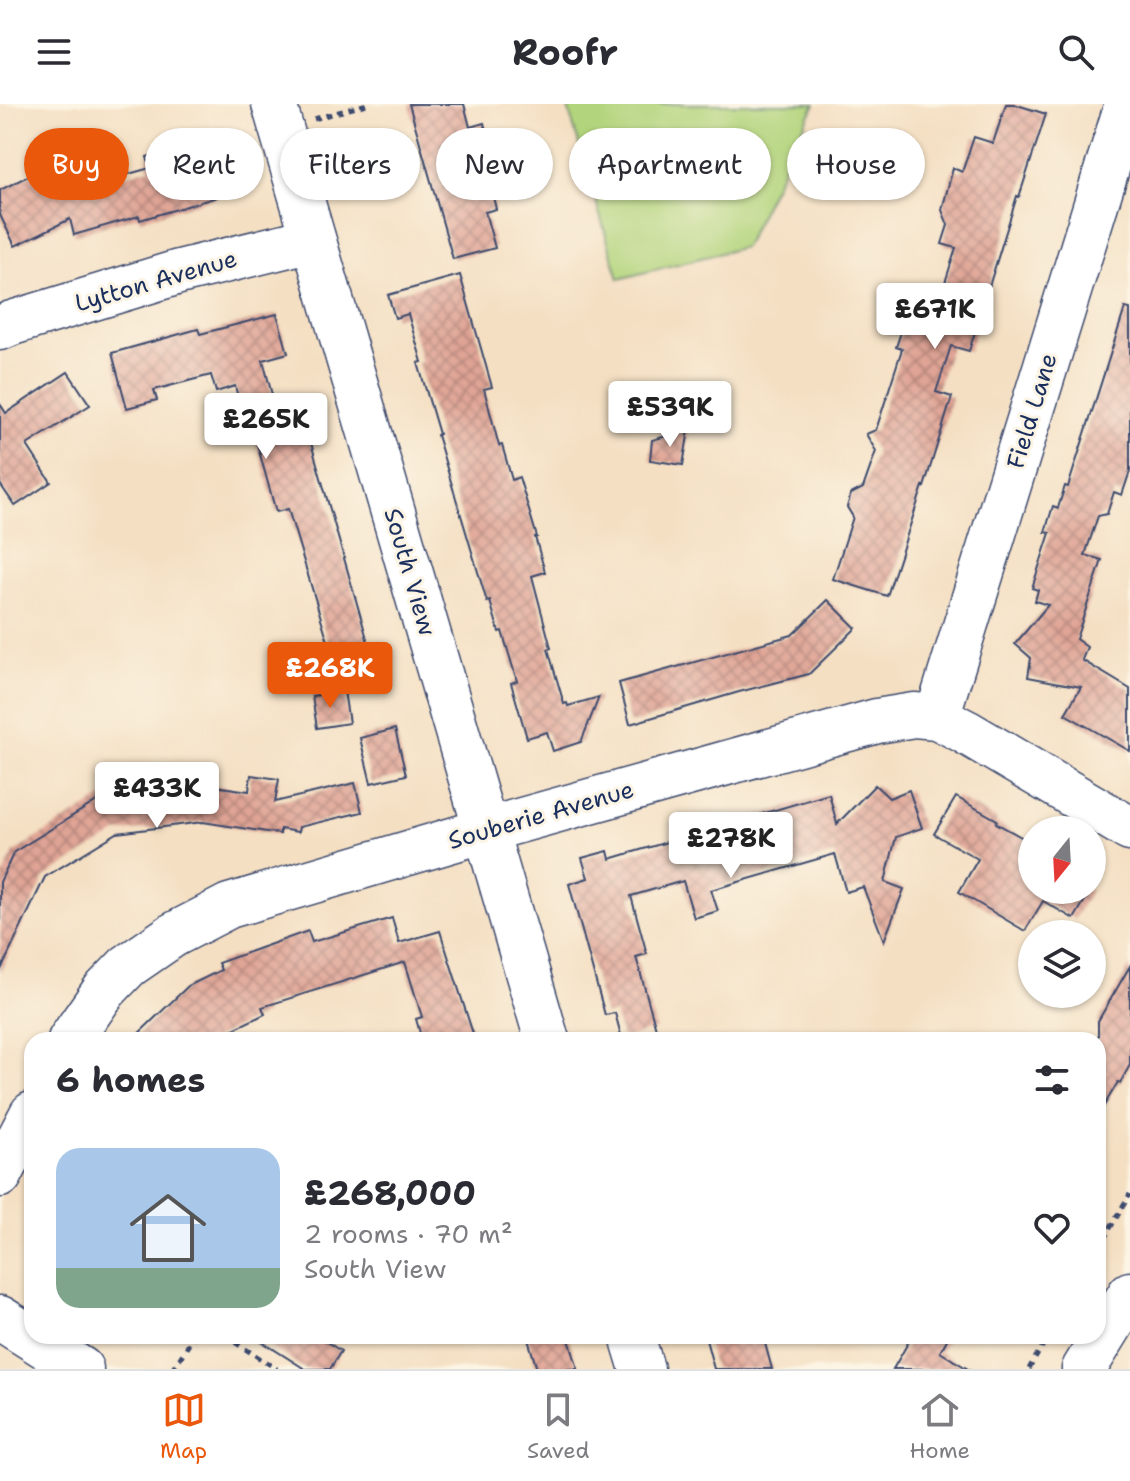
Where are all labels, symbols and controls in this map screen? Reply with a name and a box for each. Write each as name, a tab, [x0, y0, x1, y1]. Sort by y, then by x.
text: Roofr	[512, 28, 618, 77]
icon: menu	[32, 30, 76, 74]
icon: search	[1054, 30, 1098, 74]
chip: Buy	[24, 128, 129, 200]
chip: Rent	[145, 128, 264, 200]
chip: Filters	[280, 128, 420, 200]
chip: New	[436, 128, 553, 200]
chip: Apartment	[569, 128, 771, 200]
chip: House	[787, 128, 925, 200]
street label: Lytton Avenue	[71, 243, 241, 319]
pin: £671K	[879, 283, 991, 351]
text: £671K	[894, 291, 976, 326]
street label: Field Lane	[999, 349, 1065, 473]
pin: £539K	[614, 381, 726, 449]
text: £539K	[626, 389, 714, 424]
pin: £265K	[210, 393, 322, 461]
text: £265K	[222, 401, 310, 436]
street label: South View	[377, 504, 444, 640]
pin: £268K	[274, 642, 386, 710]
text: £268K	[285, 650, 375, 685]
pin: £433K	[101, 762, 213, 830]
text: £433K	[113, 770, 201, 805]
street label: Souberie Avenue	[444, 773, 638, 857]
pin: £278K	[675, 812, 787, 880]
north arrow	[1018, 816, 1106, 904]
map controls	[1018, 816, 1106, 1008]
text: £278K	[687, 820, 775, 855]
button: layers	[1018, 920, 1106, 1008]
text: 6 homes	[56, 1057, 205, 1103]
icon: filters	[1030, 1058, 1074, 1102]
text: £268,000	[304, 1170, 476, 1216]
icon: home	[120, 1180, 216, 1276]
icon: heart	[1030, 1206, 1074, 1250]
text: 2 rooms · 70 m²	[304, 1216, 513, 1251]
text: South View	[304, 1251, 446, 1286]
tab: Map	[160, 1388, 207, 1465]
tab: Saved	[527, 1388, 590, 1465]
tab: Home	[910, 1388, 970, 1465]

